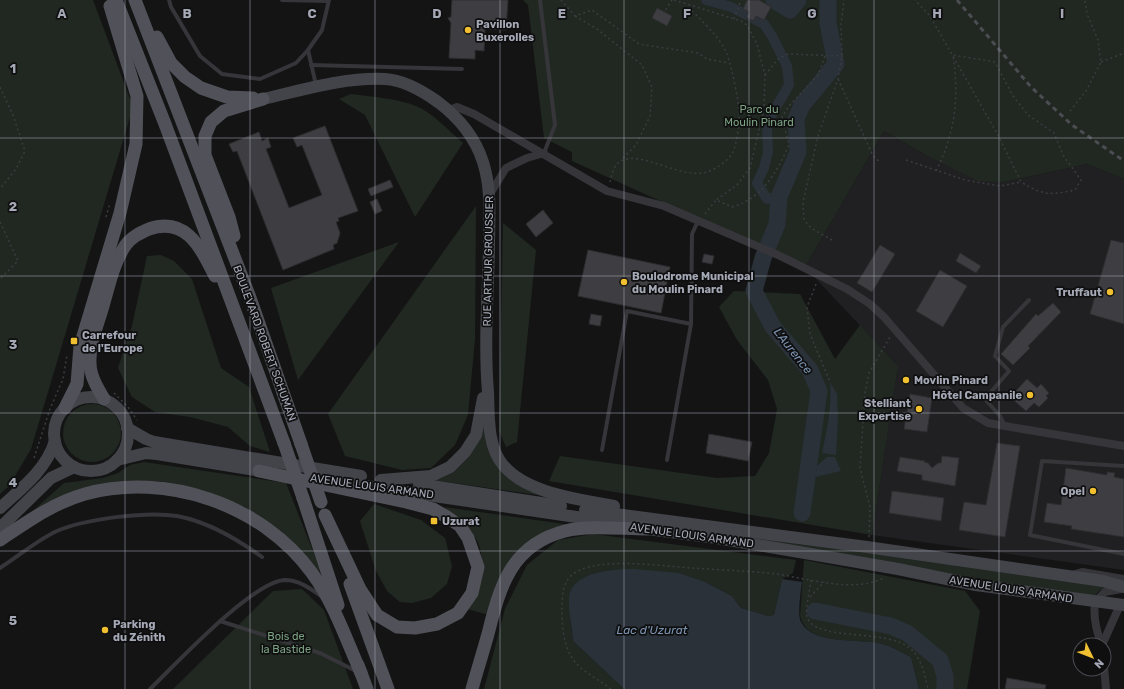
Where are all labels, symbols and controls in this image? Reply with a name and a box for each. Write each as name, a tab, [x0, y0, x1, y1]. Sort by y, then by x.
text: A	[57, 6, 67, 21]
text: B	[182, 6, 192, 21]
text: C	[307, 6, 317, 21]
text: D	[432, 6, 442, 21]
text: E	[558, 6, 566, 21]
text: F	[683, 6, 691, 21]
text: G	[807, 6, 817, 21]
text: H	[932, 6, 942, 21]
text: I	[1060, 6, 1064, 21]
place label: Pavillon Buxerolles	[476, 18, 534, 44]
marker: Pavillon Buxerolles	[463, 25, 473, 35]
text: 1	[10, 61, 16, 76]
park label: Parc du Moulin Pinard	[724, 103, 794, 129]
street label: RUE ARTHUR GROUSSIER	[481, 196, 496, 326]
text: 2	[9, 199, 17, 214]
street label: BOULEVARD ROBERT SCHUMAN	[230, 263, 299, 423]
place label: Boulodrome Municipal du Moulin Pinard	[632, 270, 754, 296]
marker: Boulodrome Municipal du Moulin Pinard	[619, 277, 629, 287]
place label: Truffaut	[1056, 286, 1102, 299]
marker: Truffaut	[1105, 287, 1115, 297]
water label: L'Aurence	[771, 325, 815, 377]
place label: Carrefour de l'Europe	[82, 329, 143, 355]
marker: Carrefour de l'Europe	[69, 336, 79, 346]
text: 3	[9, 337, 18, 352]
place label: Movlin Pinard	[914, 374, 988, 387]
marker: Movlin Pinard	[901, 375, 911, 385]
place label: Hôtel Campanile	[932, 389, 1022, 402]
marker: Hôtel Campanile	[1025, 390, 1035, 400]
place label: Stelliant Expertise	[858, 397, 911, 423]
marker: Stelliant Expertise	[914, 404, 924, 414]
street label: AVENUE LOUIS ARMAND	[309, 471, 435, 502]
text: 4	[9, 475, 18, 490]
place label: Opel	[1061, 485, 1085, 498]
marker: Opel	[1088, 486, 1098, 496]
place label: Uzurat	[442, 515, 480, 528]
marker: Uzurat	[429, 516, 439, 526]
street label: AVENUE LOUIS ARMAND	[629, 520, 755, 551]
street label: AVENUE LOUIS ARMAND	[948, 573, 1074, 606]
text: 5	[9, 613, 17, 628]
place label: Parking du Zénith	[113, 618, 165, 644]
water label: Lac d'Uzurat	[617, 623, 688, 637]
marker: Parking du Zénith	[100, 625, 110, 635]
park label: Bois de la Bastide	[261, 630, 311, 656]
north arrow	[1072, 637, 1112, 677]
text: N	[1091, 656, 1106, 671]

